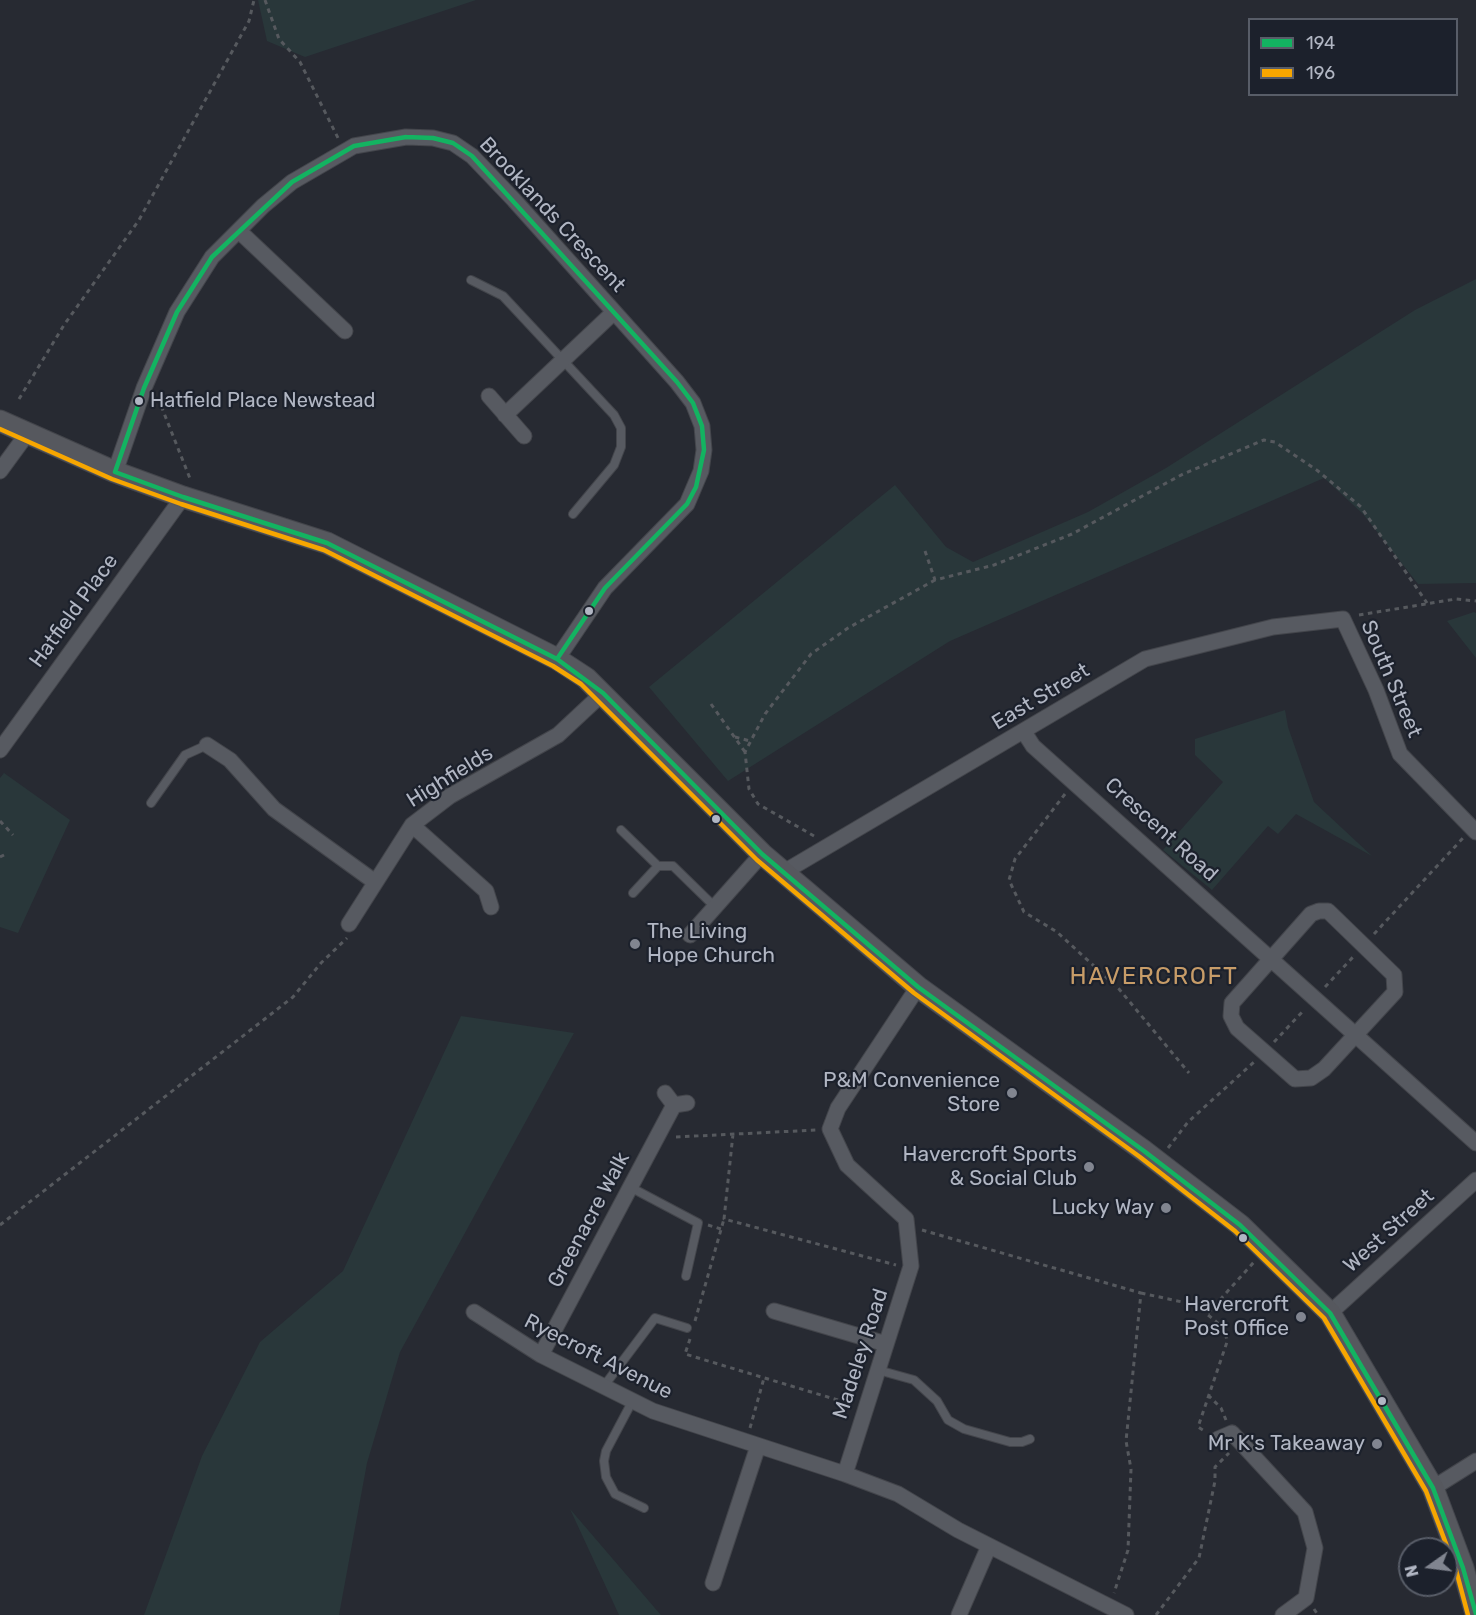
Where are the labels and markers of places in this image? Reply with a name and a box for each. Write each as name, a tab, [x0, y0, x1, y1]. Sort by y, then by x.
place label: Hatfield Place Newstead	[150, 389, 376, 413]
marker: Hatfield Place Newstead	[133, 395, 145, 407]
unlabelled marker	[583, 605, 595, 617]
unlabelled marker	[710, 813, 722, 825]
place label: The Living Hope Church	[647, 919, 775, 969]
marker: The Living Hope Church	[628, 937, 642, 951]
place label: P&M Convenience Store	[823, 1068, 1000, 1118]
marker: P&M Convenience Store	[1005, 1086, 1019, 1100]
place label: Havercroft Sports & Social Club	[903, 1142, 1077, 1192]
marker: Havercroft Sports & Social Club	[1082, 1160, 1096, 1174]
place label: Lucky Way	[1051, 1195, 1154, 1221]
marker: Lucky Way	[1159, 1201, 1173, 1215]
unlabelled marker	[1237, 1232, 1249, 1244]
place label: Havercroft Post Office	[1184, 1292, 1289, 1342]
marker: Havercroft Post Office	[1294, 1310, 1308, 1324]
unlabelled marker	[1376, 1395, 1388, 1407]
place label: Mr K's Takeaway	[1208, 1431, 1365, 1457]
marker: Mr K's Takeaway	[1370, 1437, 1384, 1451]

